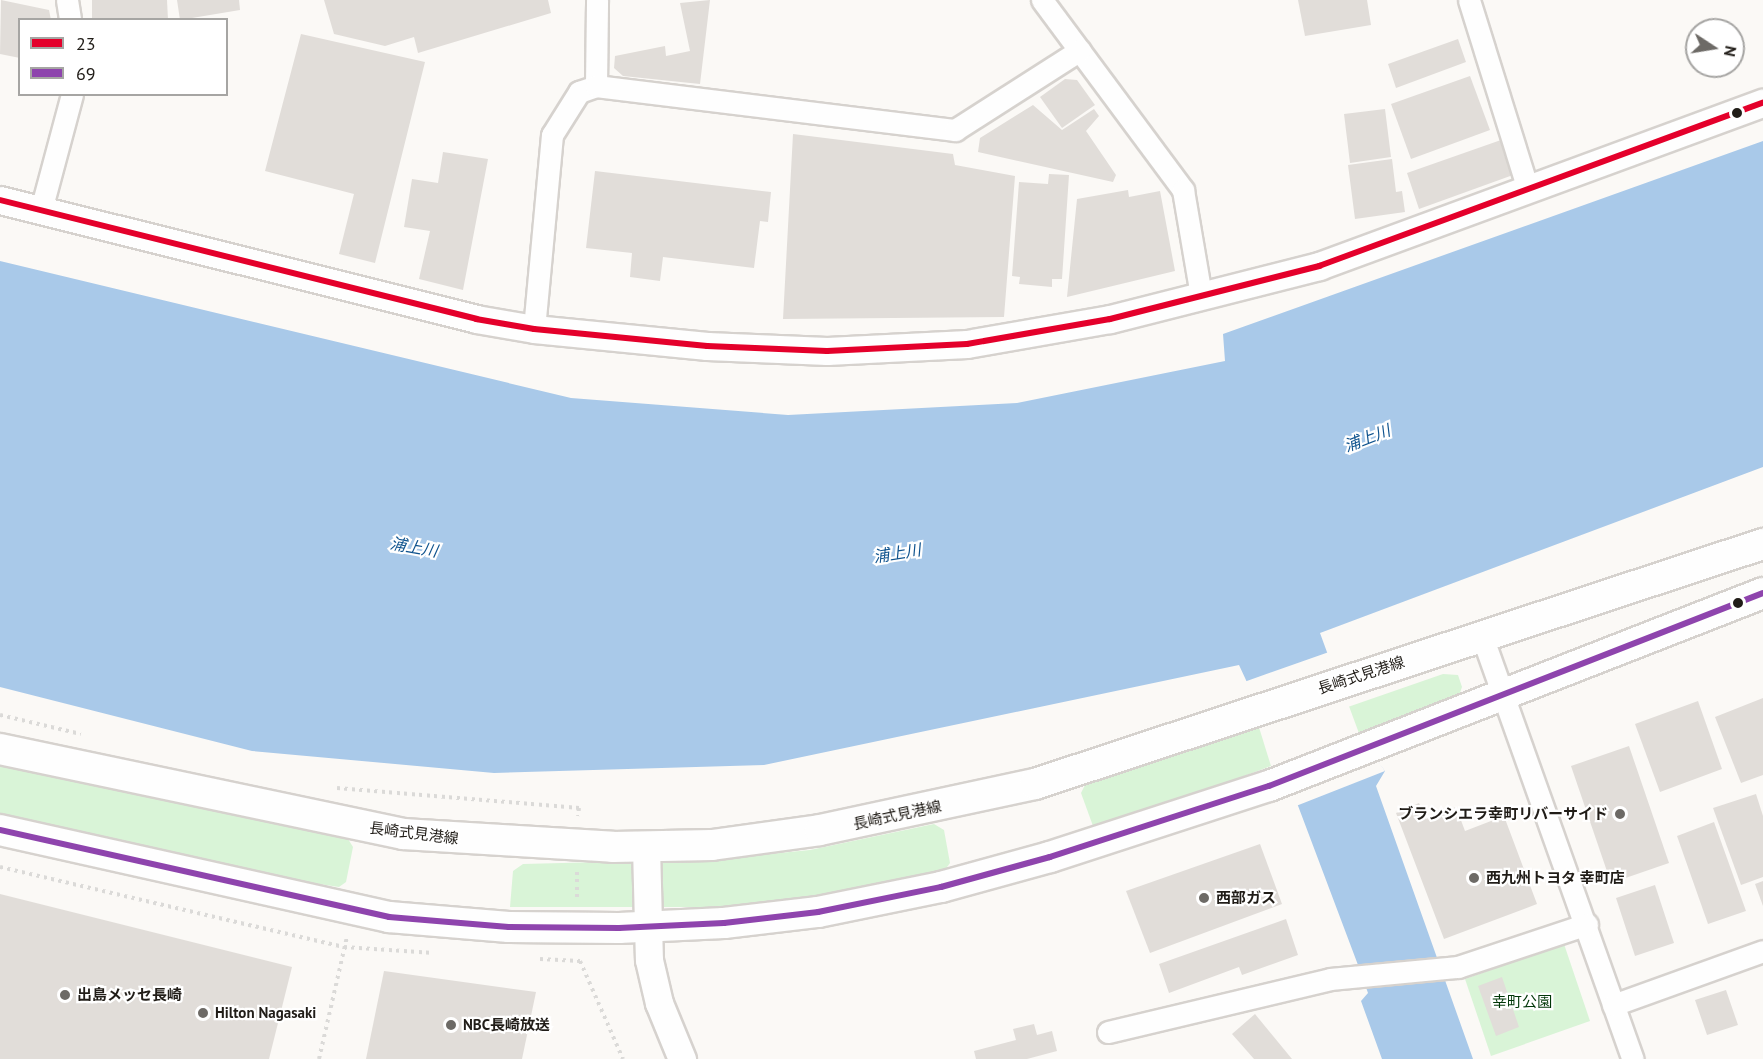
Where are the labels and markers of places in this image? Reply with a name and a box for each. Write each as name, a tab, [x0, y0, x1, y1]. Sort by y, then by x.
unlabelled marker	[1731, 107, 1743, 119]
unlabelled marker	[1732, 597, 1744, 609]
place label: ブランシエラ幸町リバーサイド	[1398, 805, 1608, 823]
marker: ブランシエラ幸町リバーサイド	[1613, 807, 1627, 821]
place label: 西九州トヨタ 幸町店	[1486, 869, 1625, 887]
marker: 西九州トヨタ 幸町店	[1467, 871, 1481, 885]
place label: 西部ガス	[1216, 889, 1276, 907]
marker: 西部ガス	[1197, 891, 1211, 905]
place label: 出島メッセ長崎	[77, 986, 182, 1004]
marker: 出島メッセ長崎	[58, 988, 72, 1002]
place label: Hilton Nagasaki	[215, 1004, 316, 1022]
marker: Hilton Nagasaki	[196, 1006, 210, 1020]
place label: NBC長崎放送	[463, 1016, 550, 1034]
marker: NBC長崎放送	[444, 1018, 458, 1032]

